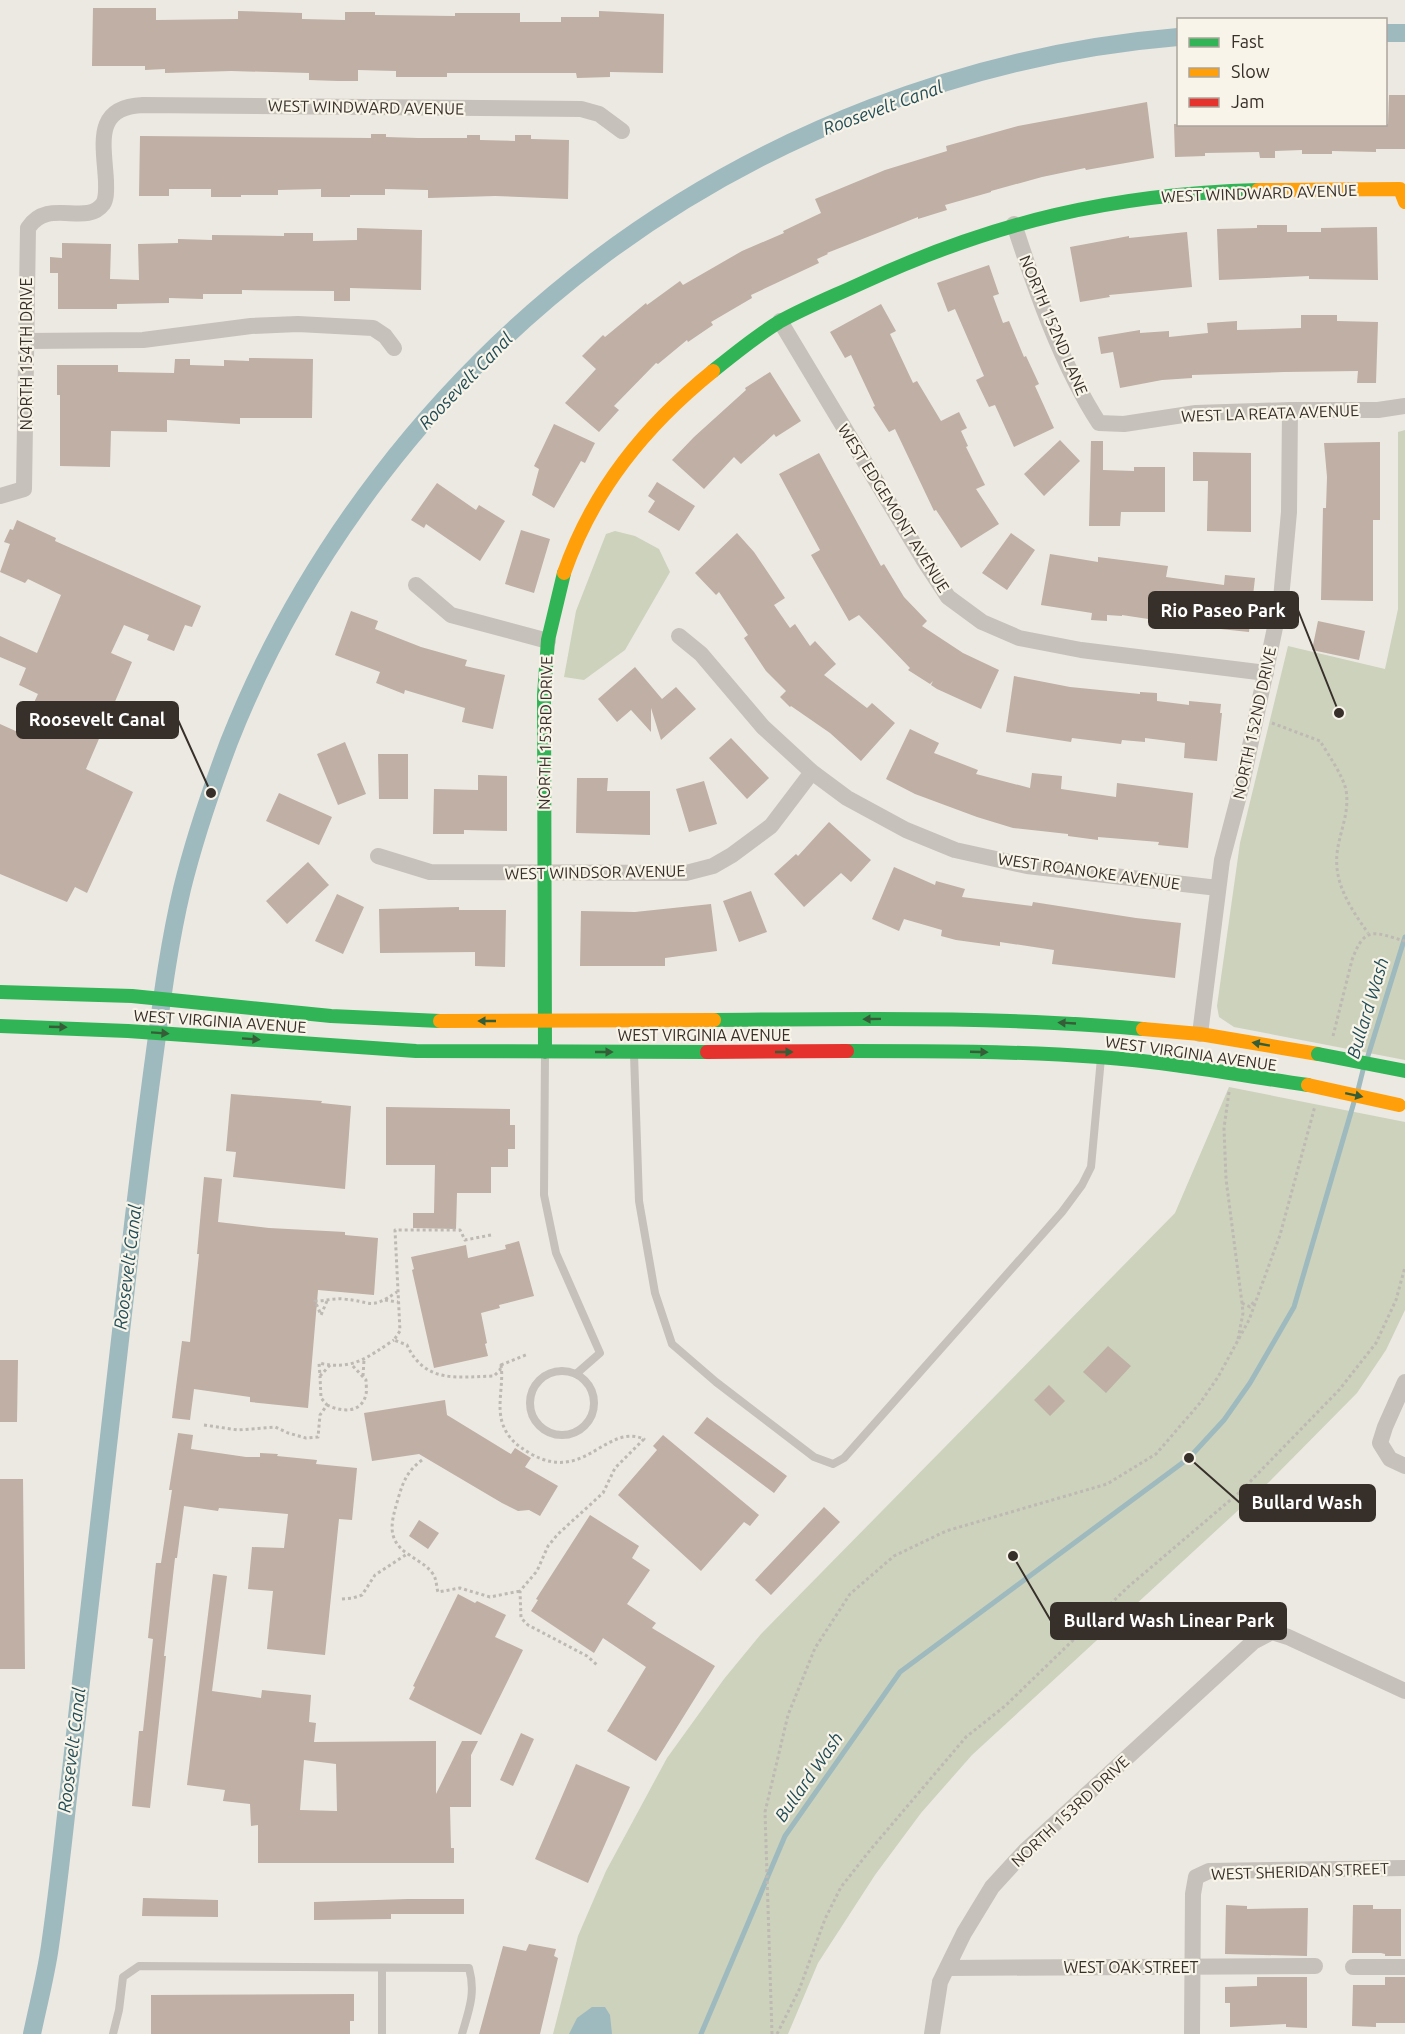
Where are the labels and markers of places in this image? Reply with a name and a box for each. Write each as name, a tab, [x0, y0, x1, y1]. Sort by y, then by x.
callout: Rio Paseo Park	[1149, 592, 1298, 628]
callout: Roosevelt Canal	[17, 702, 178, 738]
callout: Bullard Wash	[1240, 1485, 1375, 1521]
callout: Bullard Wash Linear Park	[1051, 1603, 1286, 1639]

